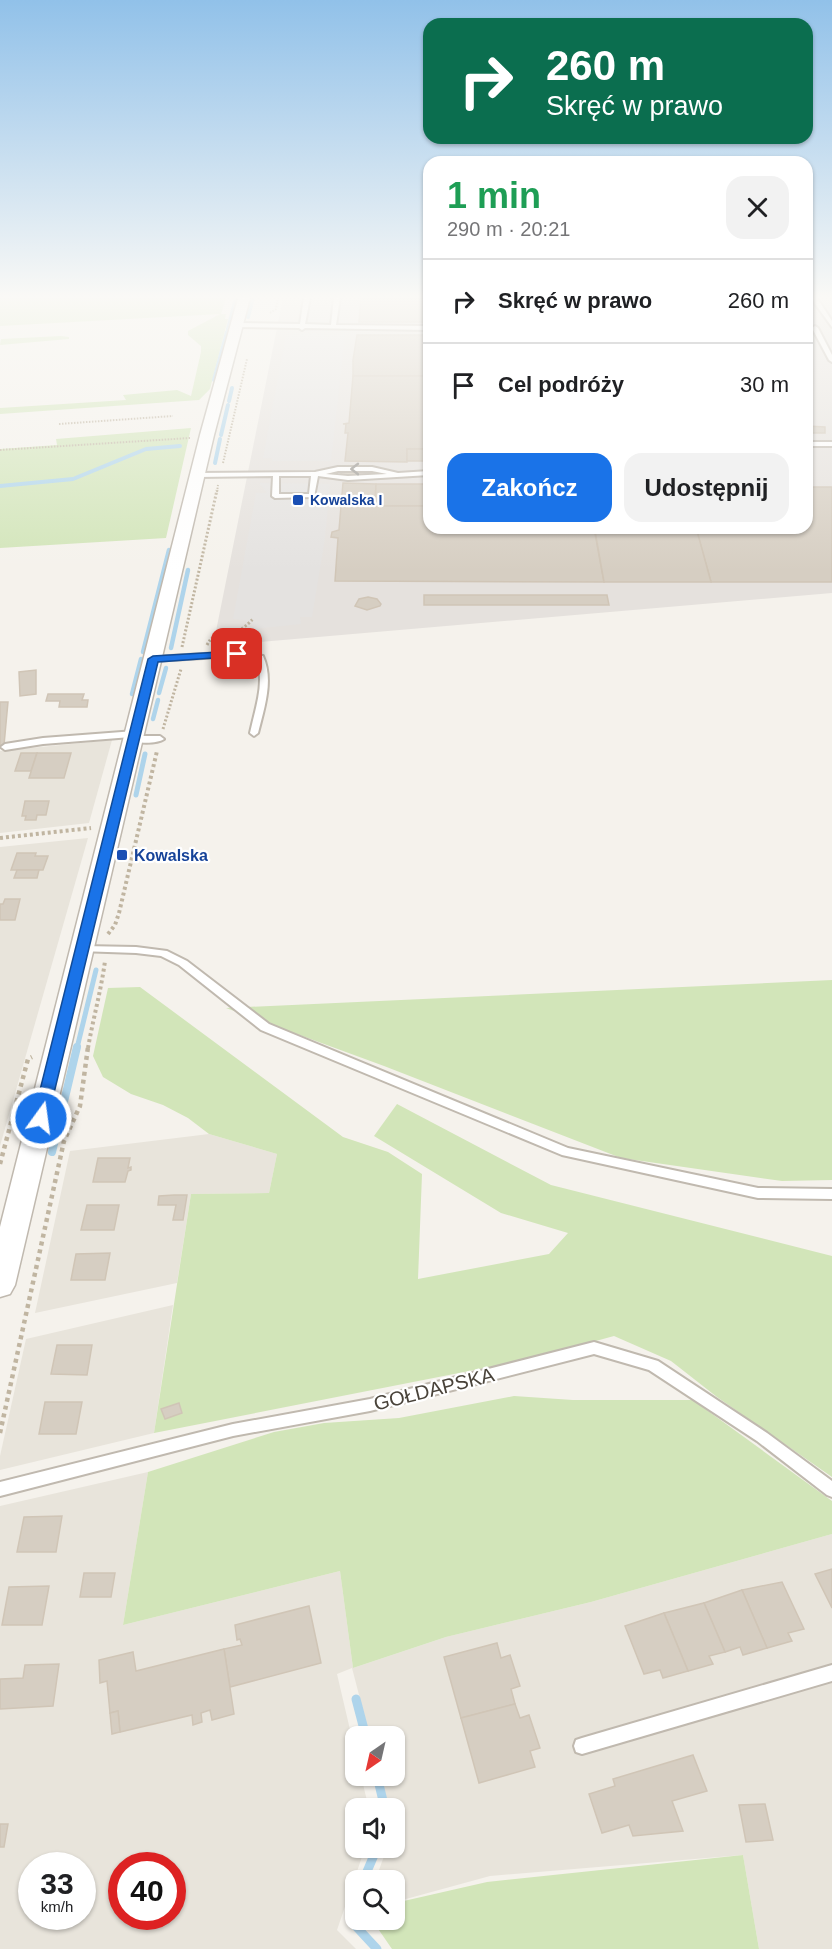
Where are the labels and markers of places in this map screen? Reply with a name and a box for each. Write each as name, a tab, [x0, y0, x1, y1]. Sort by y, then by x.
place label: Kowalska I	[310, 492, 382, 508]
marker: Kowalska I	[291, 493, 305, 507]
pin	[211, 628, 262, 679]
place label: Kowalska	[134, 847, 208, 864]
marker: Kowalska	[115, 848, 129, 862]

